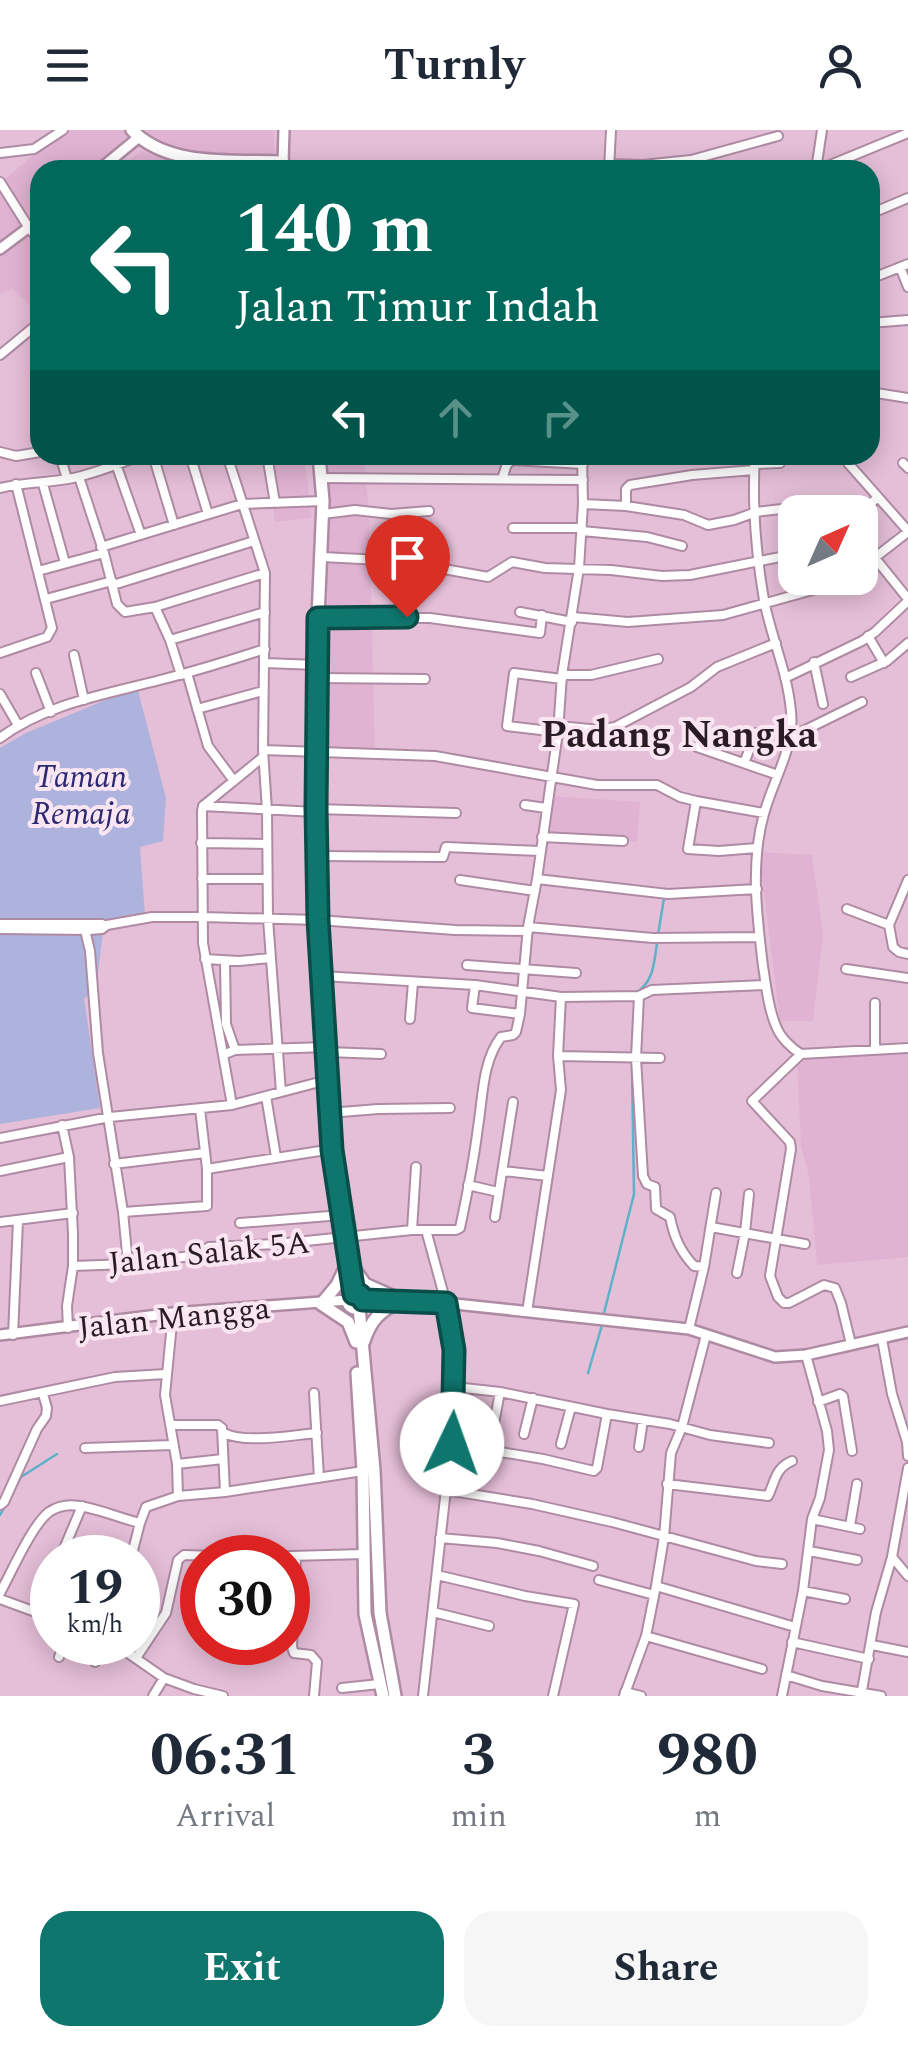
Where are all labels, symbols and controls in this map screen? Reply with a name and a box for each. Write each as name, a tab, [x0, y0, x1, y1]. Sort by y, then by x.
text: Turnly	[384, 31, 524, 100]
icon: menu	[40, 38, 95, 93]
icon: person	[813, 38, 868, 93]
text: 140 m	[235, 177, 433, 283]
icon: left	[70, 200, 200, 330]
text: Jalan Timur Indah	[235, 273, 600, 342]
icon: left	[323, 390, 378, 445]
icon: ahead	[428, 390, 483, 445]
icon: right	[533, 390, 588, 445]
north arrow	[778, 495, 878, 595]
map controls	[778, 495, 878, 595]
pin	[365, 515, 450, 618]
icon: arrive	[380, 530, 435, 585]
district label: Padang Nangka	[541, 707, 818, 765]
park label: Taman Remaja	[31, 753, 131, 839]
street label: Jalan Salak 5A	[106, 1219, 312, 1288]
street label: Jalan Mangga	[76, 1284, 273, 1353]
position arrow	[400, 1392, 504, 1496]
speed limit sign: 30	[180, 1535, 310, 1665]
text: 19	[67, 1550, 123, 1626]
text: km/h	[67, 1606, 123, 1644]
text: 06:31	[150, 1710, 301, 1802]
text: 3	[462, 1710, 496, 1802]
text: 980	[657, 1710, 758, 1802]
text: Arrival	[176, 1792, 275, 1841]
text: min	[451, 1792, 507, 1841]
text: m	[694, 1792, 721, 1841]
button: Exit	[40, 1911, 444, 2026]
button: Share	[464, 1911, 868, 2026]

